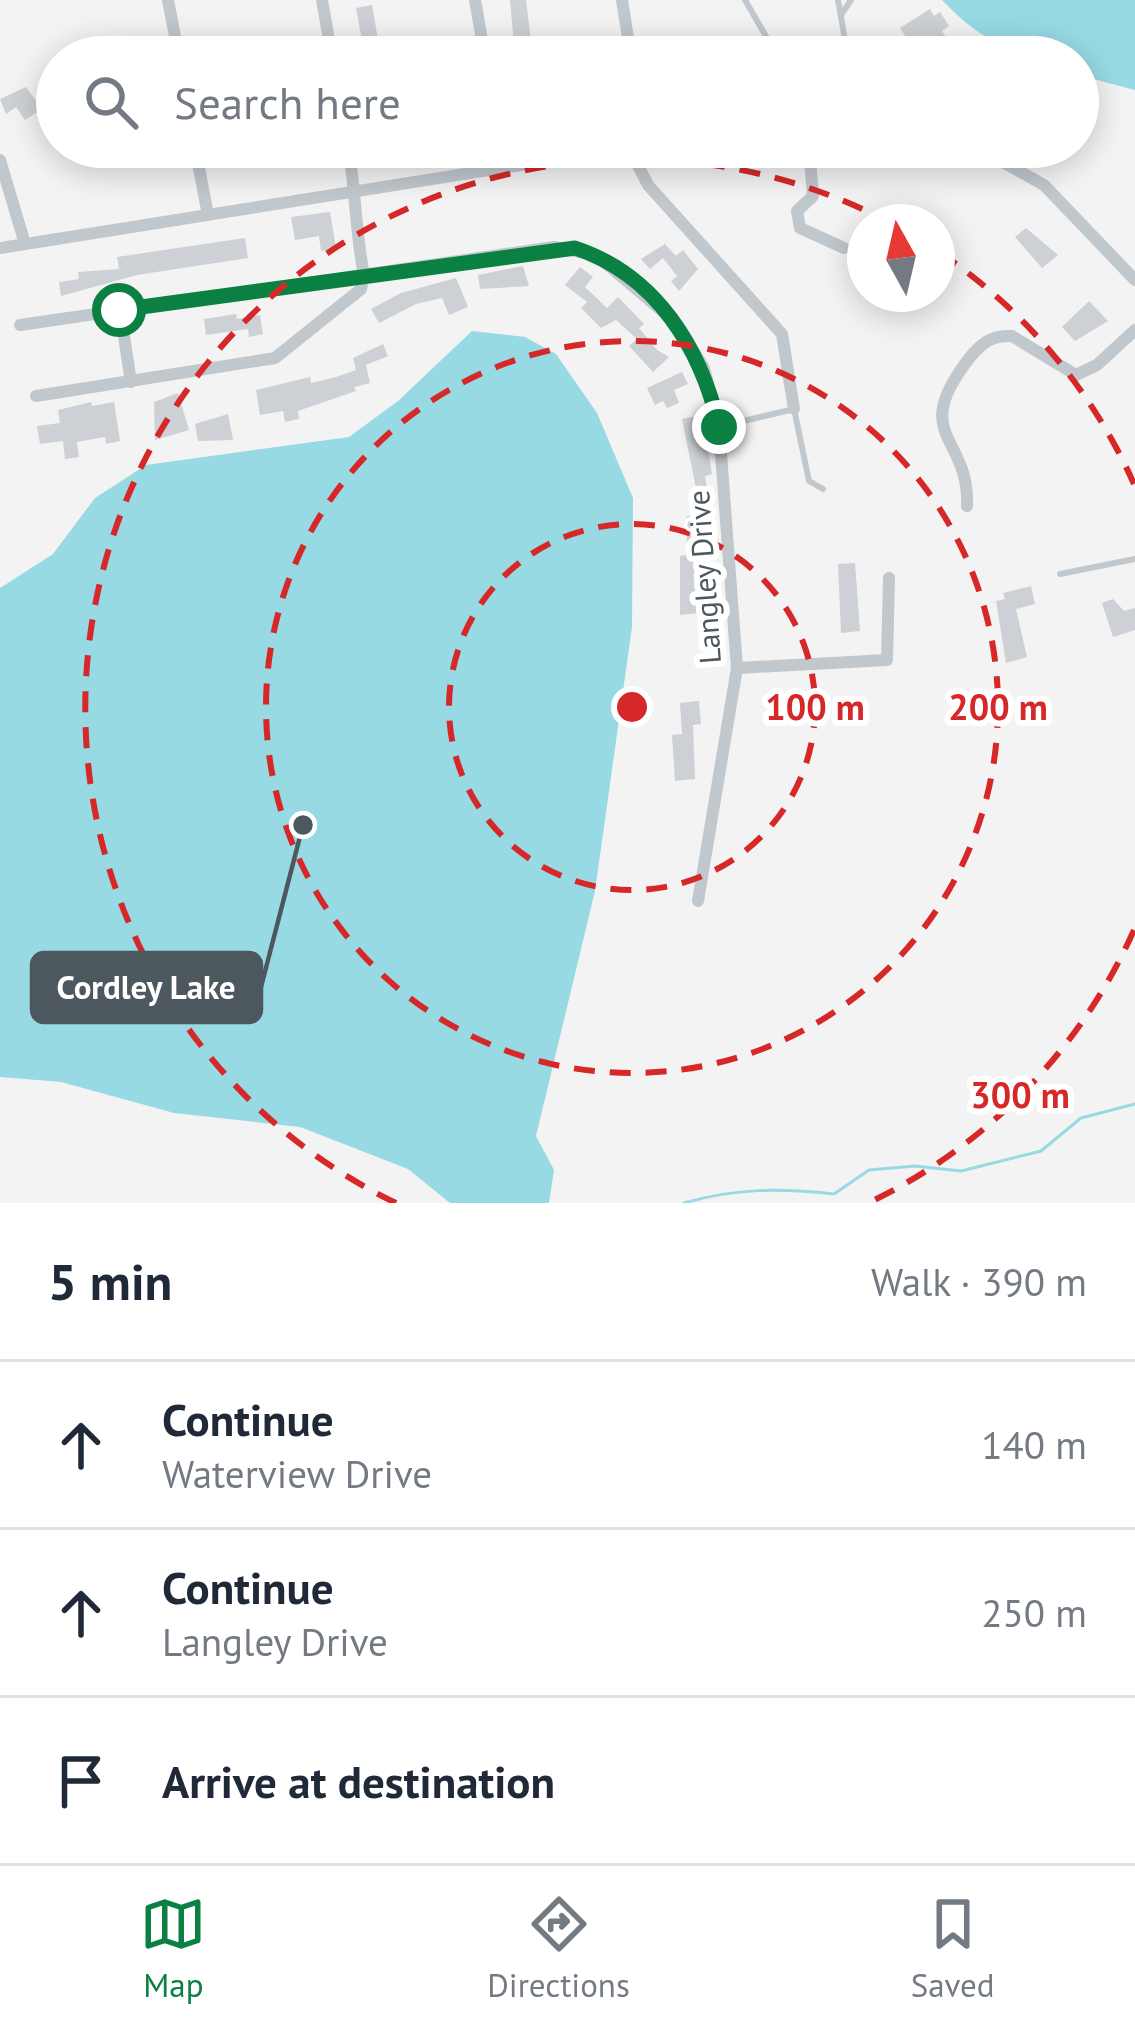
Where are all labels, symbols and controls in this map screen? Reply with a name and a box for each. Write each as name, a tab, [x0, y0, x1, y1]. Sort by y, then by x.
search box	[36, 36, 1099, 168]
icon: search	[78, 69, 144, 135]
text: Search here	[174, 73, 401, 131]
north arrow	[847, 204, 955, 312]
route start	[92, 283, 146, 337]
route end	[692, 400, 746, 454]
street label: Langley Drive	[678, 489, 729, 665]
text: 100 m	[765, 683, 865, 730]
text: 200 m	[948, 683, 1048, 730]
centre of rings	[611, 686, 653, 728]
callout: Cordley Lake	[32, 953, 261, 1022]
text: Cordley Lake	[56, 965, 236, 1008]
text: 300 m	[970, 1071, 1070, 1118]
text: 5 min	[48, 1248, 172, 1314]
text: Walk · 390 m	[871, 1256, 1087, 1307]
text: Continue	[162, 1390, 334, 1448]
icon: ahead	[48, 1412, 114, 1478]
text: 140 m	[981, 1419, 1087, 1470]
text: Waterview Drive	[162, 1448, 432, 1499]
text: Continue	[162, 1558, 334, 1616]
icon: ahead	[48, 1580, 114, 1646]
text: 250 m	[981, 1587, 1087, 1638]
text: Langley Drive	[162, 1616, 388, 1667]
icon: arrive	[48, 1748, 114, 1814]
text: Arrive at destination	[162, 1752, 555, 1810]
tab: Map	[140, 1891, 206, 2006]
tab: Directions	[487, 1891, 630, 2006]
tab: Saved	[911, 1891, 995, 2006]

